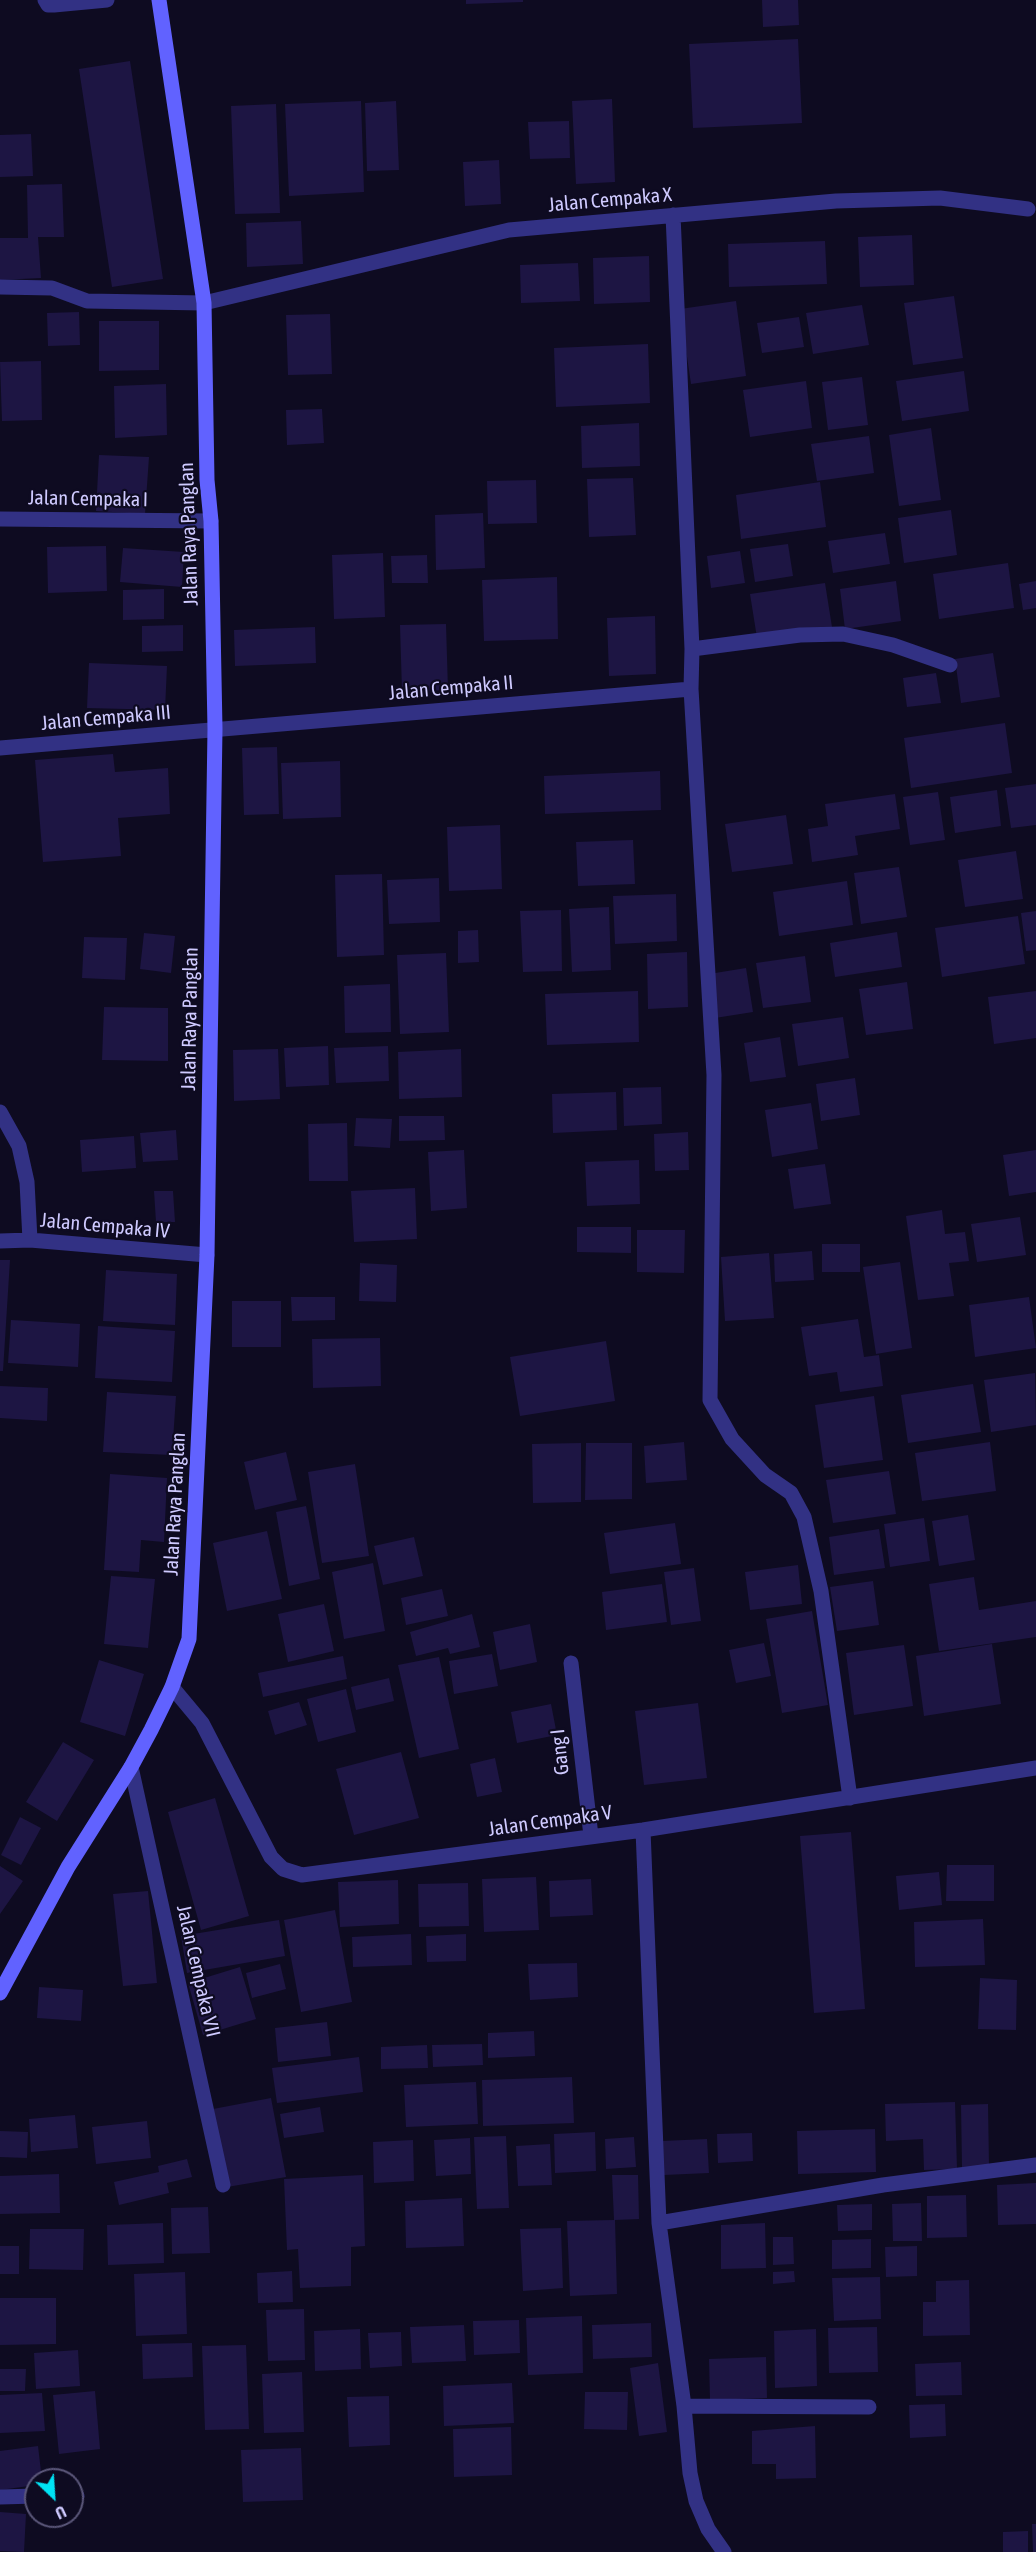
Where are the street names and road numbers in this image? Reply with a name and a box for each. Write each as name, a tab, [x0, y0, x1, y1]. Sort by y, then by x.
street label: Jalan Cempaka X	[547, 183, 673, 217]
street label: Jalan Raya Panglan	[175, 462, 203, 606]
street label: Jalan Cempaka I	[28, 486, 148, 512]
street label: Jalan Cempaka II	[388, 671, 514, 705]
street label: Jalan Cempaka III	[40, 700, 172, 736]
street label: Jalan Raya Panglan	[177, 947, 203, 1091]
street label: Jalan Cempaka IV	[39, 1208, 171, 1244]
street label: Jalan Raya Panglan	[159, 1432, 191, 1576]
street label: Gang I	[546, 1728, 574, 1776]
street label: Jalan Cempaka V	[487, 1800, 613, 1842]
street label: Jalan Cempaka VII	[171, 1903, 225, 2039]

